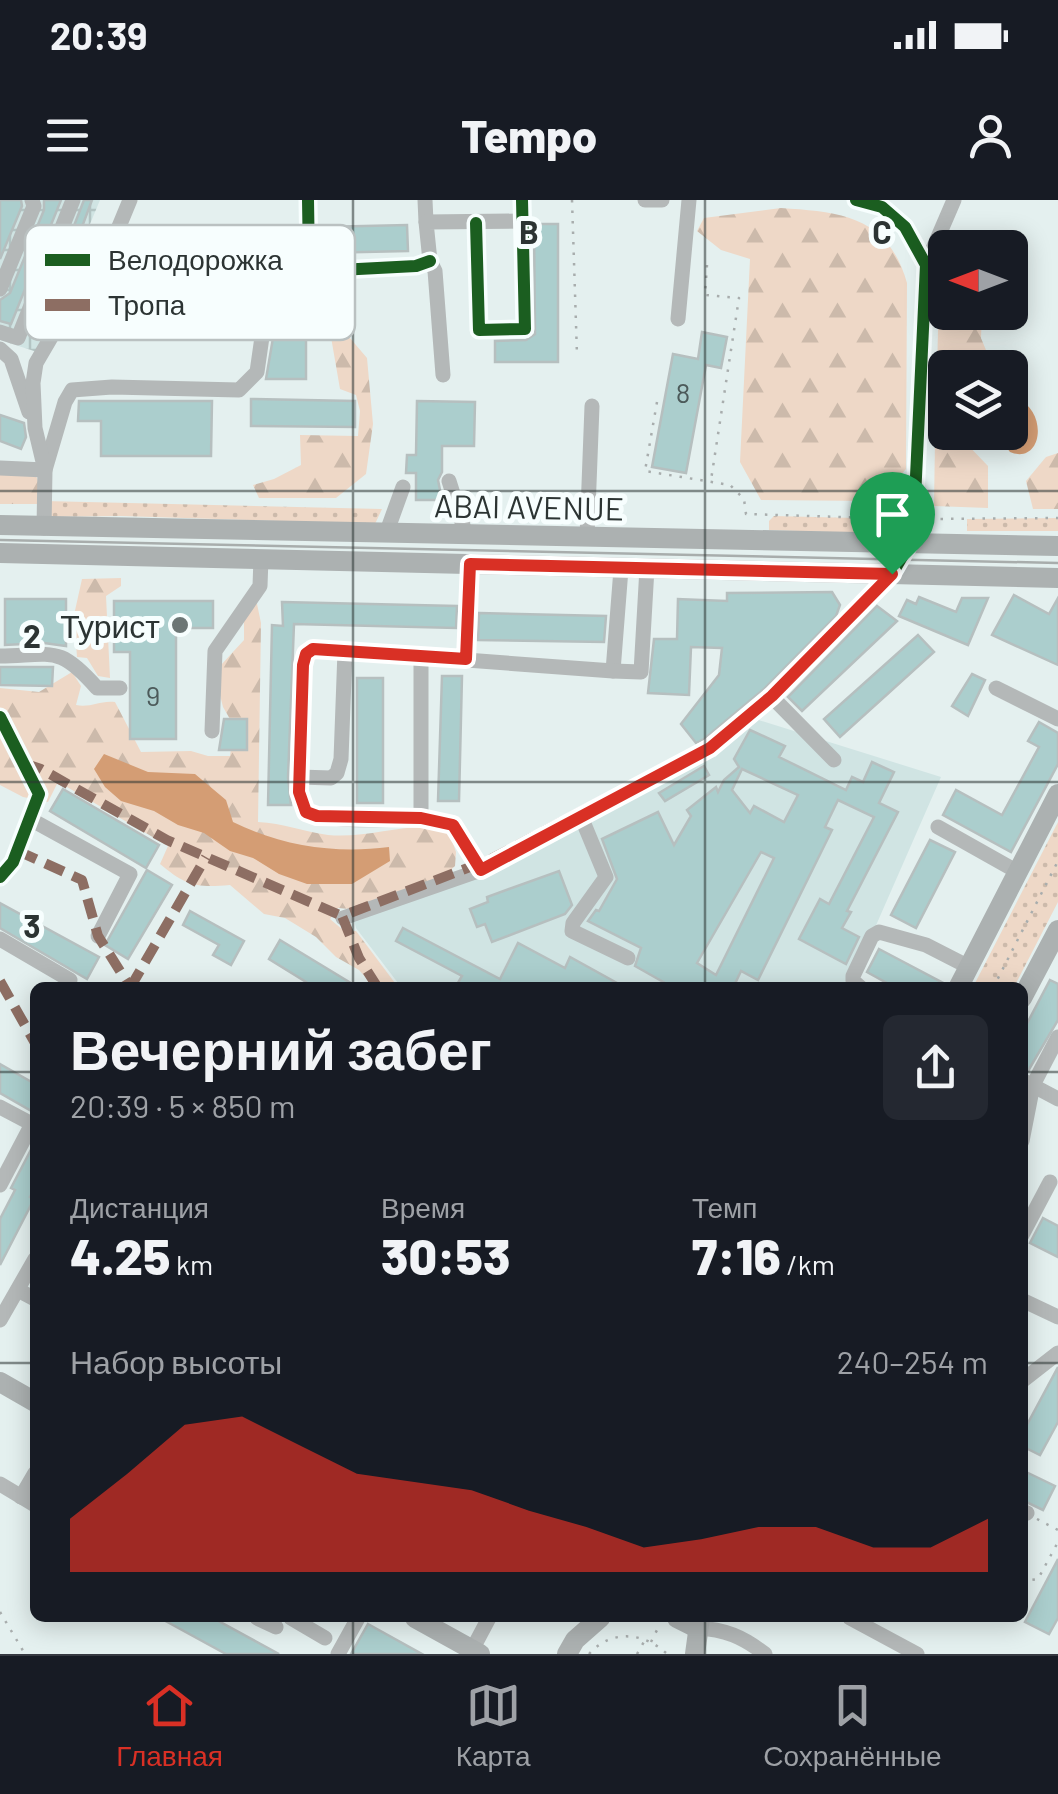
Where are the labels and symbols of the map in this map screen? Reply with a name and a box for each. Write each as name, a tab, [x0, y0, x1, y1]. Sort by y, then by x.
text: B	[519, 212, 539, 250]
text: C	[872, 212, 892, 250]
legend	[25, 225, 355, 340]
north arrow	[928, 230, 1028, 330]
text: Велодорожка	[108, 242, 283, 276]
text: Тропа	[108, 287, 186, 321]
house number: 8	[676, 375, 690, 409]
pin	[850, 472, 935, 575]
street label: ABAI AVENUE	[434, 485, 624, 527]
place label: Турист	[60, 606, 160, 645]
marker: Турист	[169, 614, 191, 636]
text: 2	[23, 616, 41, 654]
house number: 9	[146, 678, 160, 712]
text: 3	[23, 906, 41, 944]

